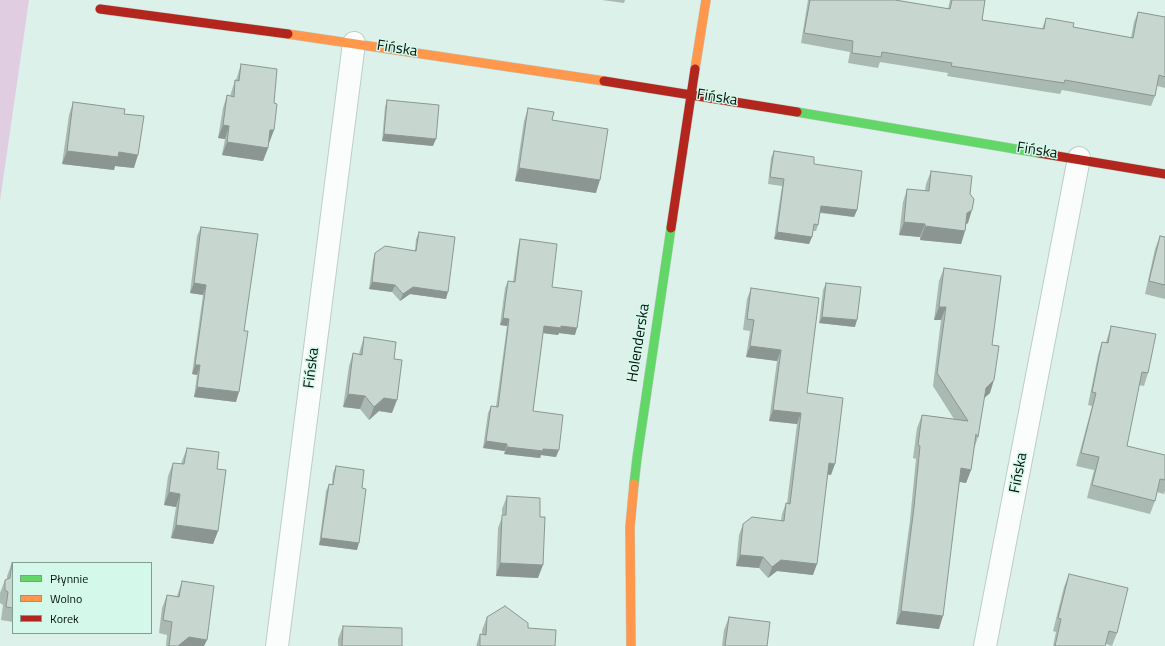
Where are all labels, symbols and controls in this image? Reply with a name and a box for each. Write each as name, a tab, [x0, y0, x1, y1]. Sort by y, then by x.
street label: Fińska	[375, 37, 419, 61]
street label: Fińska	[695, 86, 739, 110]
street label: Fińska	[1015, 139, 1059, 163]
street label: Holenderska	[624, 302, 654, 384]
street label: Fińska	[301, 347, 323, 389]
street label: Fińska	[1006, 451, 1032, 495]
legend	[12, 562, 152, 634]
text: Płynnie	[50, 569, 88, 588]
text: Wolno	[50, 589, 82, 608]
text: Korek	[50, 609, 79, 628]

